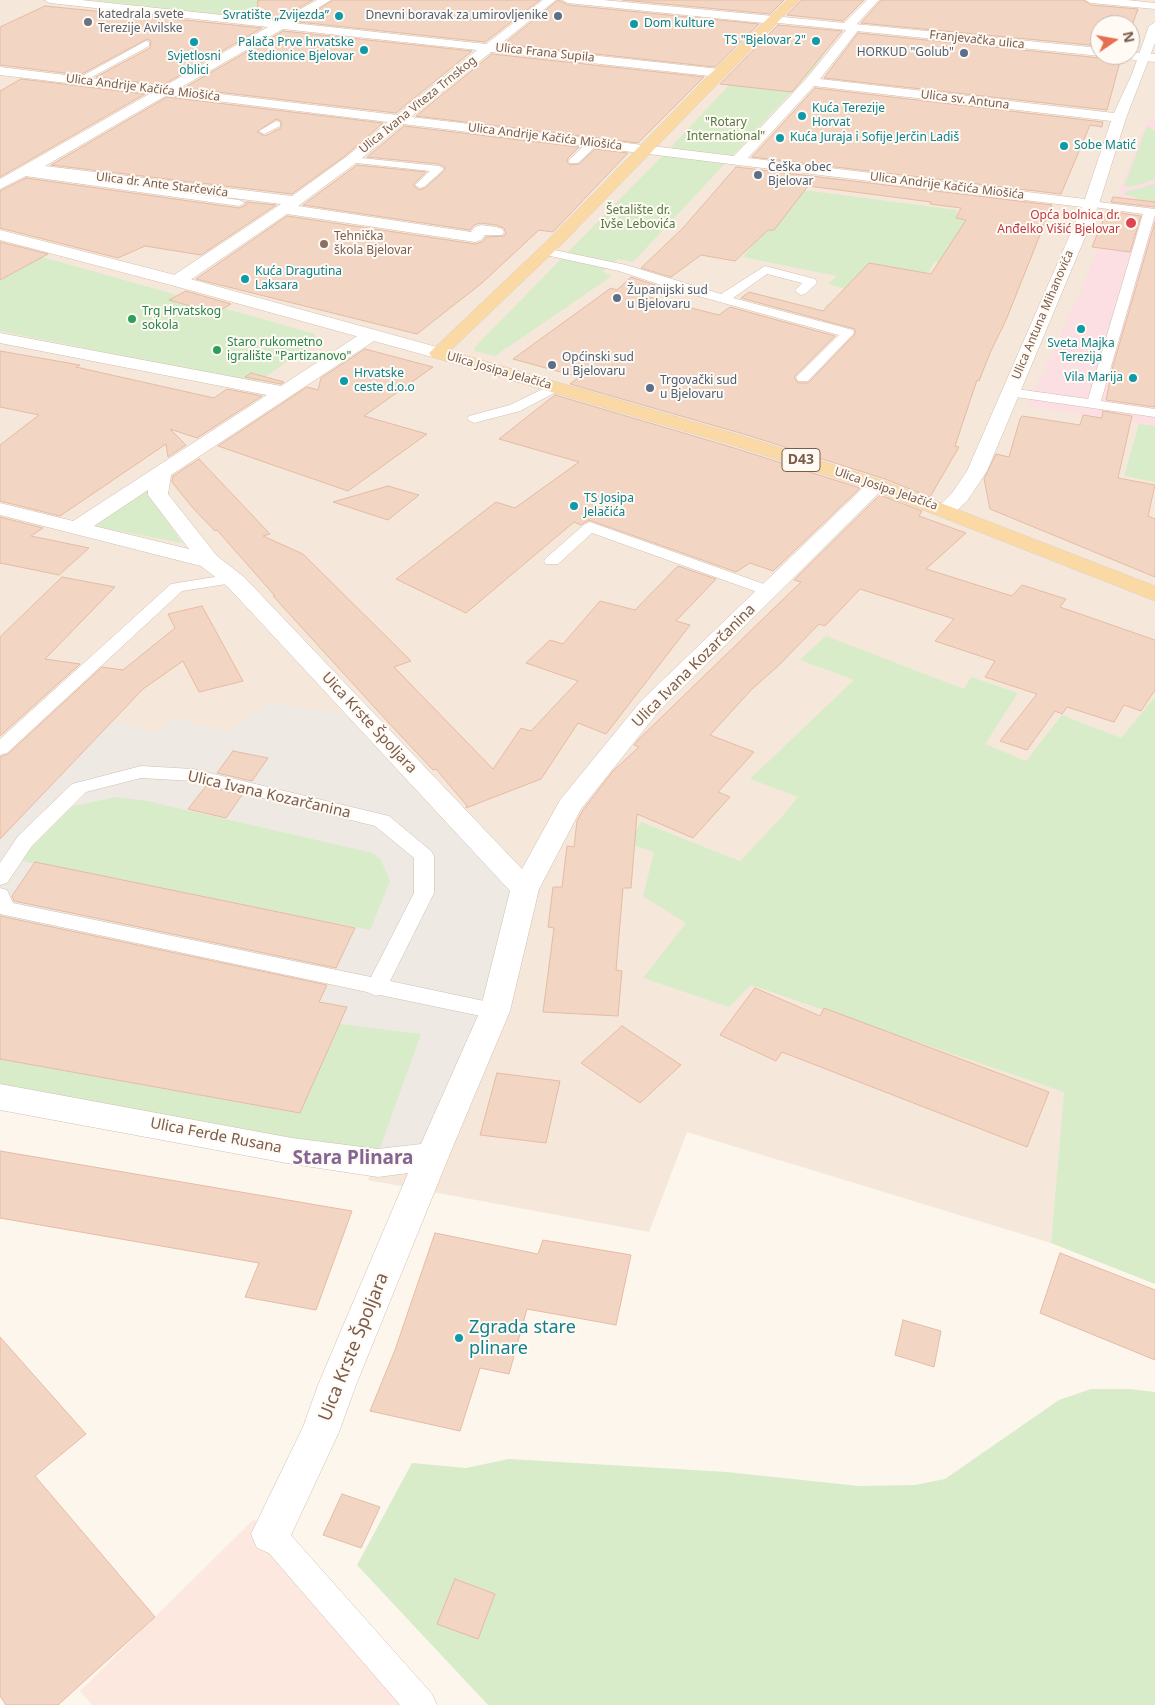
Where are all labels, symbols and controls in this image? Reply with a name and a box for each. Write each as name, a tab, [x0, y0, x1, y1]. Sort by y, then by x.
place label: katedrala svete Terezije Avilske	[98, 8, 184, 36]
place label: Svratište „Zvijezda”	[223, 9, 329, 23]
place label: Dnevni boravak za umirovljenike	[365, 9, 548, 23]
marker: Svratište „Zvijezda”	[333, 10, 345, 22]
marker: Dnevni boravak za umirovljenike	[552, 10, 564, 22]
north arrow	[1090, 15, 1140, 65]
marker: katedrala svete Terezije Avilske	[82, 16, 94, 28]
place label: Dom kulture	[644, 17, 715, 31]
marker: Dom kulture	[628, 18, 640, 30]
street label: Franjevačka ulica	[929, 28, 1025, 52]
text: N	[1119, 29, 1140, 45]
place label: TS "Bjelovar 2"	[724, 34, 806, 48]
marker: TS "Bjelovar 2"	[810, 35, 822, 47]
marker: Svjetlosni oblici	[188, 36, 200, 48]
place label: Palača Prve hrvatske štedionice Bjelovar	[238, 36, 354, 64]
street label: Ulica Frana Supila	[495, 41, 595, 65]
marker: Palača Prve hrvatske štedionice Bjelovar	[358, 44, 370, 56]
place label: HORKUD "Golub"	[857, 46, 954, 60]
marker: HORKUD "Golub"	[958, 47, 970, 59]
place label: Svjetlosni oblici	[167, 50, 221, 78]
street label: Ulica Ivana Viteza Trnskog	[356, 53, 480, 157]
street label: Ulica Andrije Kačića Miošića	[65, 71, 221, 105]
street label: Ulica sv. Antuna	[920, 87, 1010, 113]
place label: Kuća Terezije Horvat	[812, 102, 885, 130]
marker: Kuća Terezije Horvat	[796, 110, 808, 122]
park label: "Rotary International"	[687, 116, 765, 144]
street label: Ulica Andrije Kačića Miošića	[467, 120, 623, 154]
place label: Kuća Juraja i Sofije Jerčin Ladiš	[790, 131, 959, 145]
marker: Kuća Juraja i Sofije Jerčin Ladiš	[774, 132, 786, 144]
place label: Sobe Matić	[1074, 139, 1136, 153]
marker: Sobe Matić	[1058, 140, 1070, 152]
place label: Češka obec Bjelovar	[768, 161, 832, 189]
marker: Češka obec Bjelovar	[752, 169, 764, 181]
street label: Ulica Andrije Kačića Miošića	[869, 169, 1025, 203]
street label: Ulica dr. Ante Starčevića	[95, 170, 229, 200]
park label: Šetalište dr. Ivše Lebovića	[601, 204, 675, 232]
place label: Opća bolnica dr. Anđelko Višić Bjelovar	[997, 209, 1120, 237]
marker: Opća bolnica dr. Anđelko Višić Bjelovar	[1124, 216, 1138, 230]
place label: Tehnička škola Bjelovar	[334, 230, 412, 258]
marker: Tehnička škola Bjelovar	[318, 238, 330, 250]
street label: Ulica Antuna Mihanovića	[1009, 248, 1077, 382]
place label: Kuća Dragutina Laksara	[255, 265, 342, 293]
marker: Kuća Dragutina Laksara	[239, 273, 251, 285]
place label: Županijski sud u Bjelovaru	[627, 284, 708, 312]
marker: Županijski sud u Bjelovaru	[611, 292, 623, 304]
place label: Trg Hrvatskog sokola	[142, 305, 221, 333]
marker: Trg Hrvatskog sokola	[126, 313, 138, 325]
marker: Sveta Majka Terezija	[1075, 323, 1087, 335]
place label: Staro rukometno igralište "Partizanovo"	[227, 336, 351, 364]
place label: Sveta Majka Terezija	[1047, 337, 1115, 365]
marker: Staro rukometno igralište "Partizanovo"	[211, 344, 223, 356]
street label: Ulica Josipa Jelačića	[445, 349, 553, 393]
place label: Općinski sud u Bjelovaru	[562, 351, 634, 379]
marker: Općinski sud u Bjelovaru	[546, 359, 558, 371]
place label: Hrvatske ceste d.o.o	[354, 367, 415, 395]
place label: Vila Marija	[1064, 371, 1123, 385]
marker: Vila Marija	[1127, 372, 1139, 384]
place label: Trgovački sud u Bjelovaru	[660, 374, 737, 402]
marker: Hrvatske ceste d.o.o	[338, 375, 350, 387]
marker: Trgovački sud u Bjelovaru	[644, 382, 656, 394]
road number: D43	[782, 448, 820, 472]
street label: Ulica Josipa Jelačića	[832, 465, 940, 513]
place label: TS Josipa Jelačića	[584, 492, 634, 520]
marker: TS Josipa Jelačića	[568, 500, 580, 512]
street label: Ulica Ivana Kozarčanina	[629, 601, 759, 731]
street label: Uica Krste Špoljara	[317, 669, 421, 777]
street label: Ulica Ivana Kozarčanina	[186, 767, 352, 823]
street label: Ulica Ferde Rusana	[149, 1114, 283, 1158]
district label: Stara Plinara	[293, 1148, 413, 1170]
street label: Uica Krste Špoljara	[314, 1270, 394, 1424]
place label: Zgrada stare plinare	[469, 1317, 576, 1360]
marker: Zgrada stare plinare	[453, 1332, 465, 1344]

